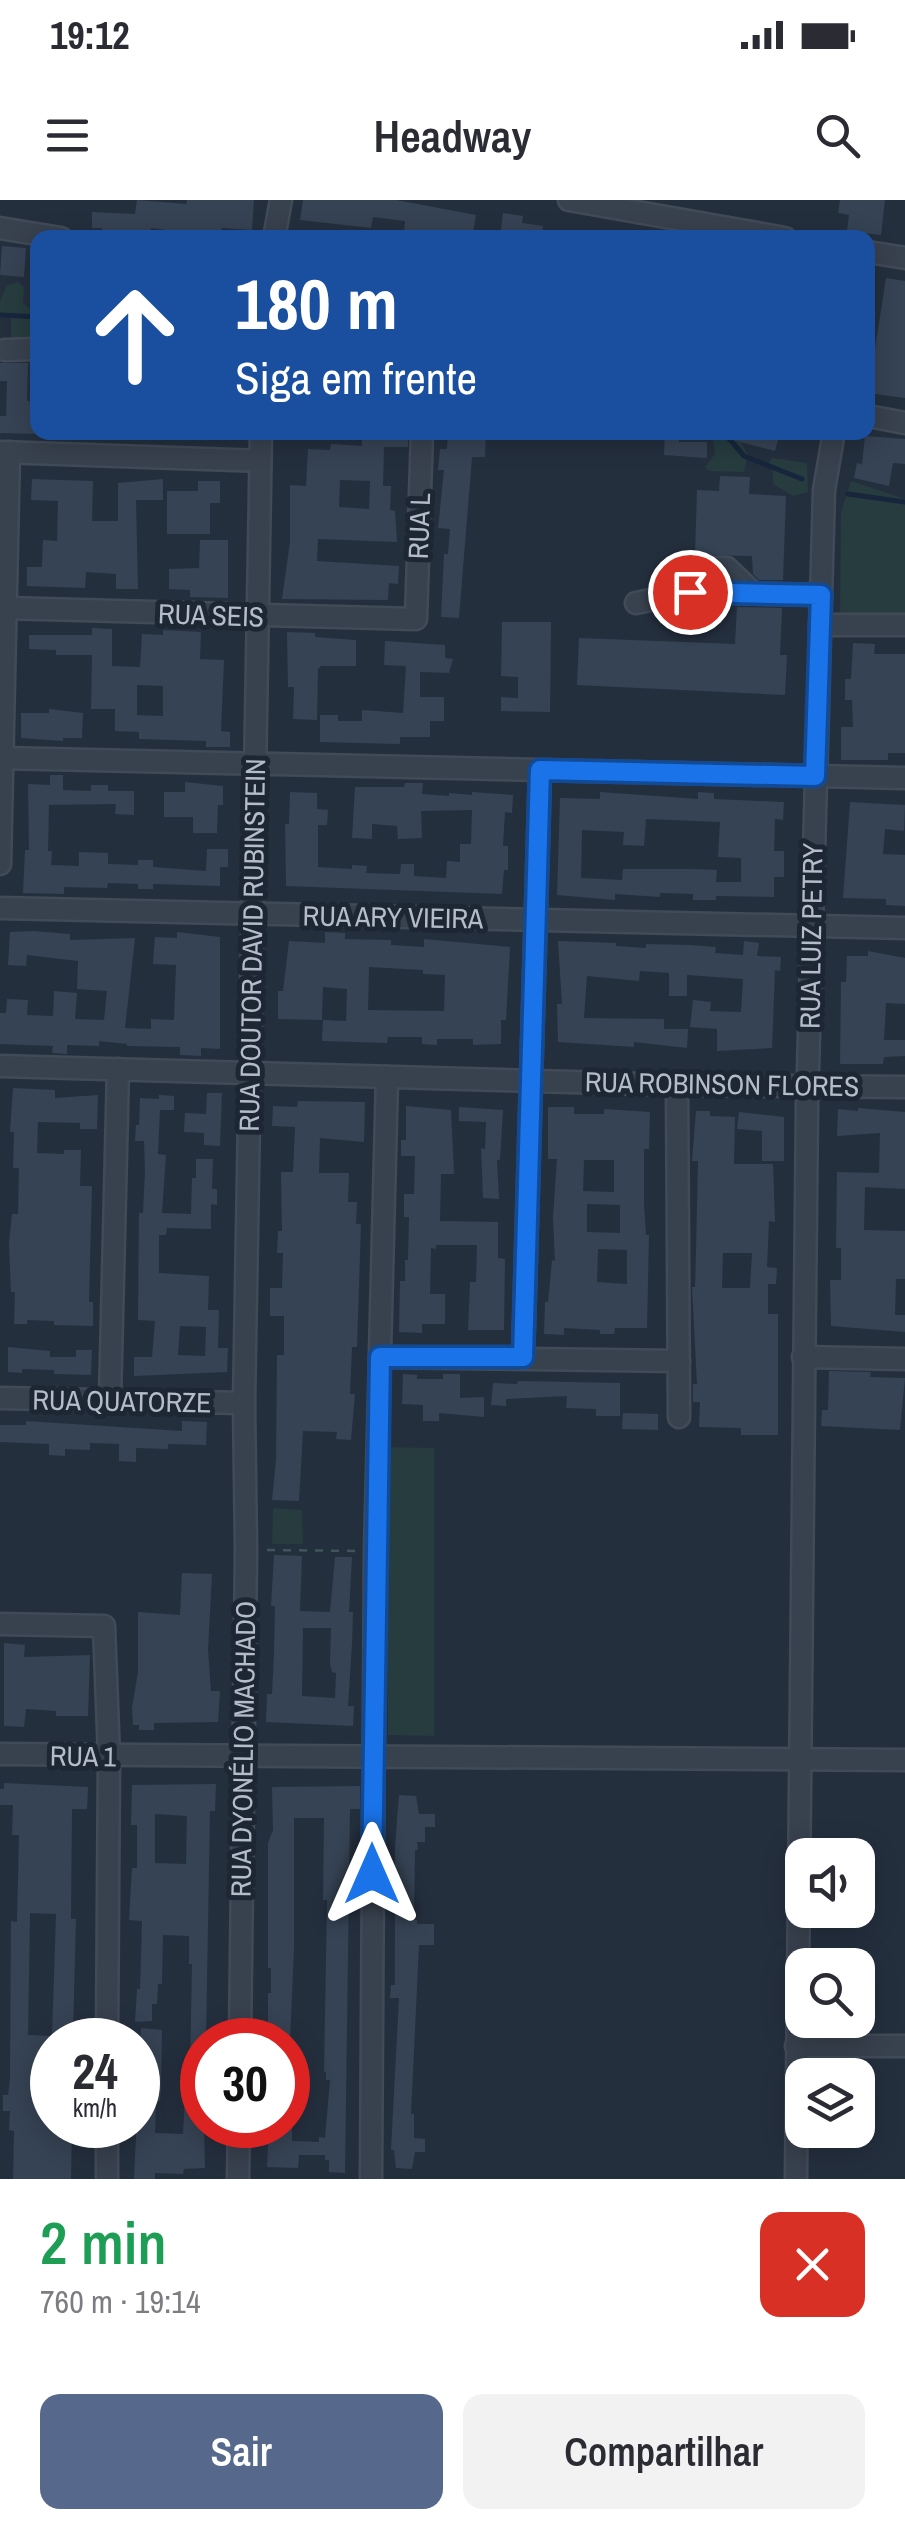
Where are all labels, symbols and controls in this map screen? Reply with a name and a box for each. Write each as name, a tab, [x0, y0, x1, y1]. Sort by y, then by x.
text: 19:12	[50, 10, 130, 61]
text: Headway	[374, 105, 531, 166]
icon: menu	[40, 108, 95, 163]
icon: search	[810, 108, 865, 163]
text: 180 m	[235, 257, 398, 351]
icon: ahead	[70, 270, 200, 400]
text: Siga em frente	[235, 347, 477, 408]
street label: RUA L	[399, 492, 439, 560]
pin	[648, 550, 733, 635]
icon: arrive	[663, 565, 718, 620]
street label: RUA SEIS	[157, 594, 265, 636]
street label: RUA DOUTOR DAVID RUBINSTEIN	[230, 758, 274, 1132]
street label: RUA LUIZ PETRY	[790, 842, 832, 1029]
street label: RUA ARY VIEIRA	[302, 896, 484, 938]
street label: RUA ROBINSON FLORES	[585, 1063, 859, 1105]
street label: RUA QUATORZE	[32, 1380, 212, 1422]
street label: RUA DYONÉLIO MACHADO	[221, 1601, 265, 1897]
street label: RUA 1	[49, 1736, 117, 1776]
position arrow	[320, 1822, 424, 1926]
map controls	[785, 1838, 875, 2148]
button: sound	[785, 1838, 875, 1928]
button: search	[785, 1948, 875, 2038]
speed limit sign: 30	[180, 2018, 310, 2148]
text: 24	[72, 2037, 118, 2105]
button: layers	[785, 2058, 875, 2148]
text: km/h	[73, 2091, 117, 2125]
text: 2 min	[40, 2202, 167, 2283]
button: close	[760, 2212, 865, 2317]
text: 760 m · 19:14	[40, 2280, 200, 2323]
button: Sair	[40, 2394, 443, 2509]
button: Compartilhar	[463, 2394, 865, 2509]

